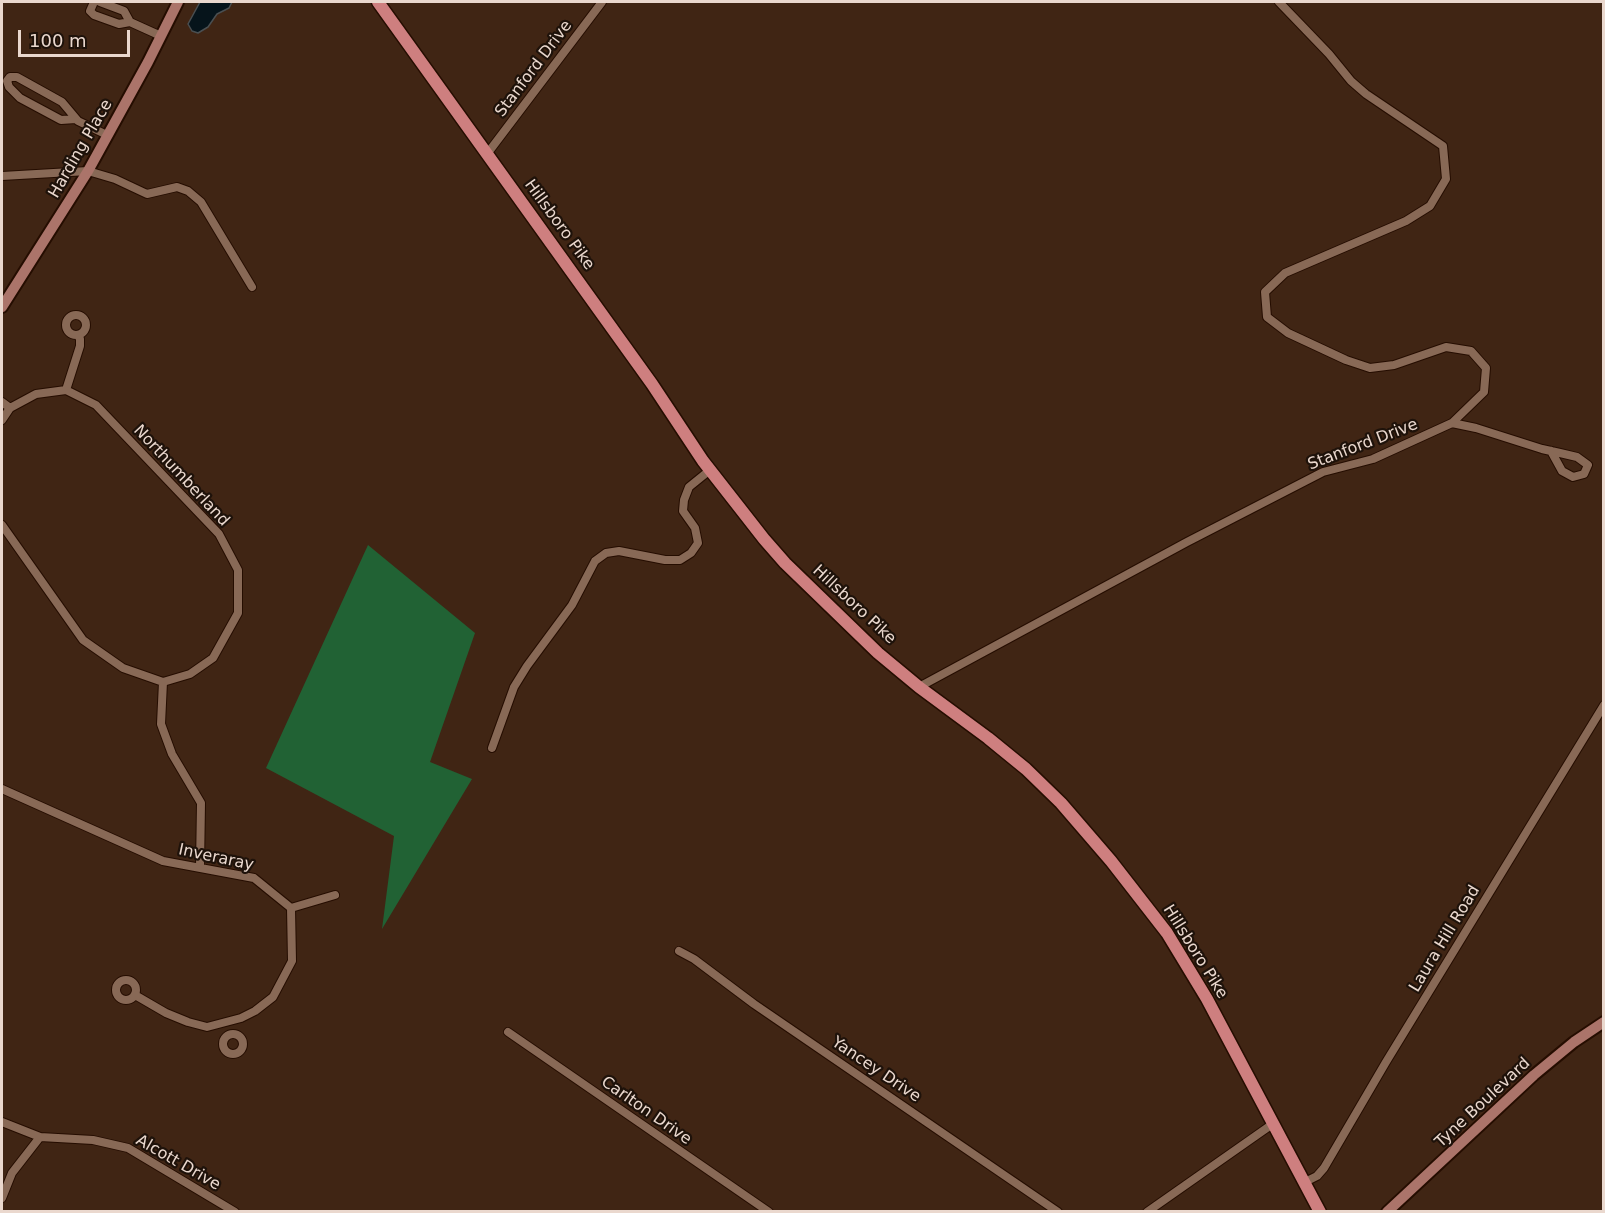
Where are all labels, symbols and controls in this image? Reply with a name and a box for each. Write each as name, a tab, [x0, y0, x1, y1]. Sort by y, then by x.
street label: Stanford Drive	[491, 17, 577, 121]
scale bar	[21, 18, 134, 56]
text: 100 m	[29, 30, 87, 51]
street label: Harding Place	[45, 96, 117, 202]
street label: Hillsboro Pike	[520, 176, 598, 274]
street label: Stanford Drive	[1305, 415, 1421, 475]
street label: Northumberland	[129, 421, 233, 531]
street label: Hillsboro Pike	[808, 561, 900, 649]
street label: Inveraray	[177, 841, 255, 875]
street label: Laura Hill Road	[1406, 882, 1484, 996]
street label: Hillsboro Pike	[1158, 902, 1232, 1002]
street label: Yancey Drive	[828, 1033, 924, 1107]
street label: Tyne Boulevard	[1432, 1054, 1534, 1152]
street label: Carlton Drive	[597, 1073, 695, 1149]
street label: Alcott Drive	[132, 1131, 224, 1195]

